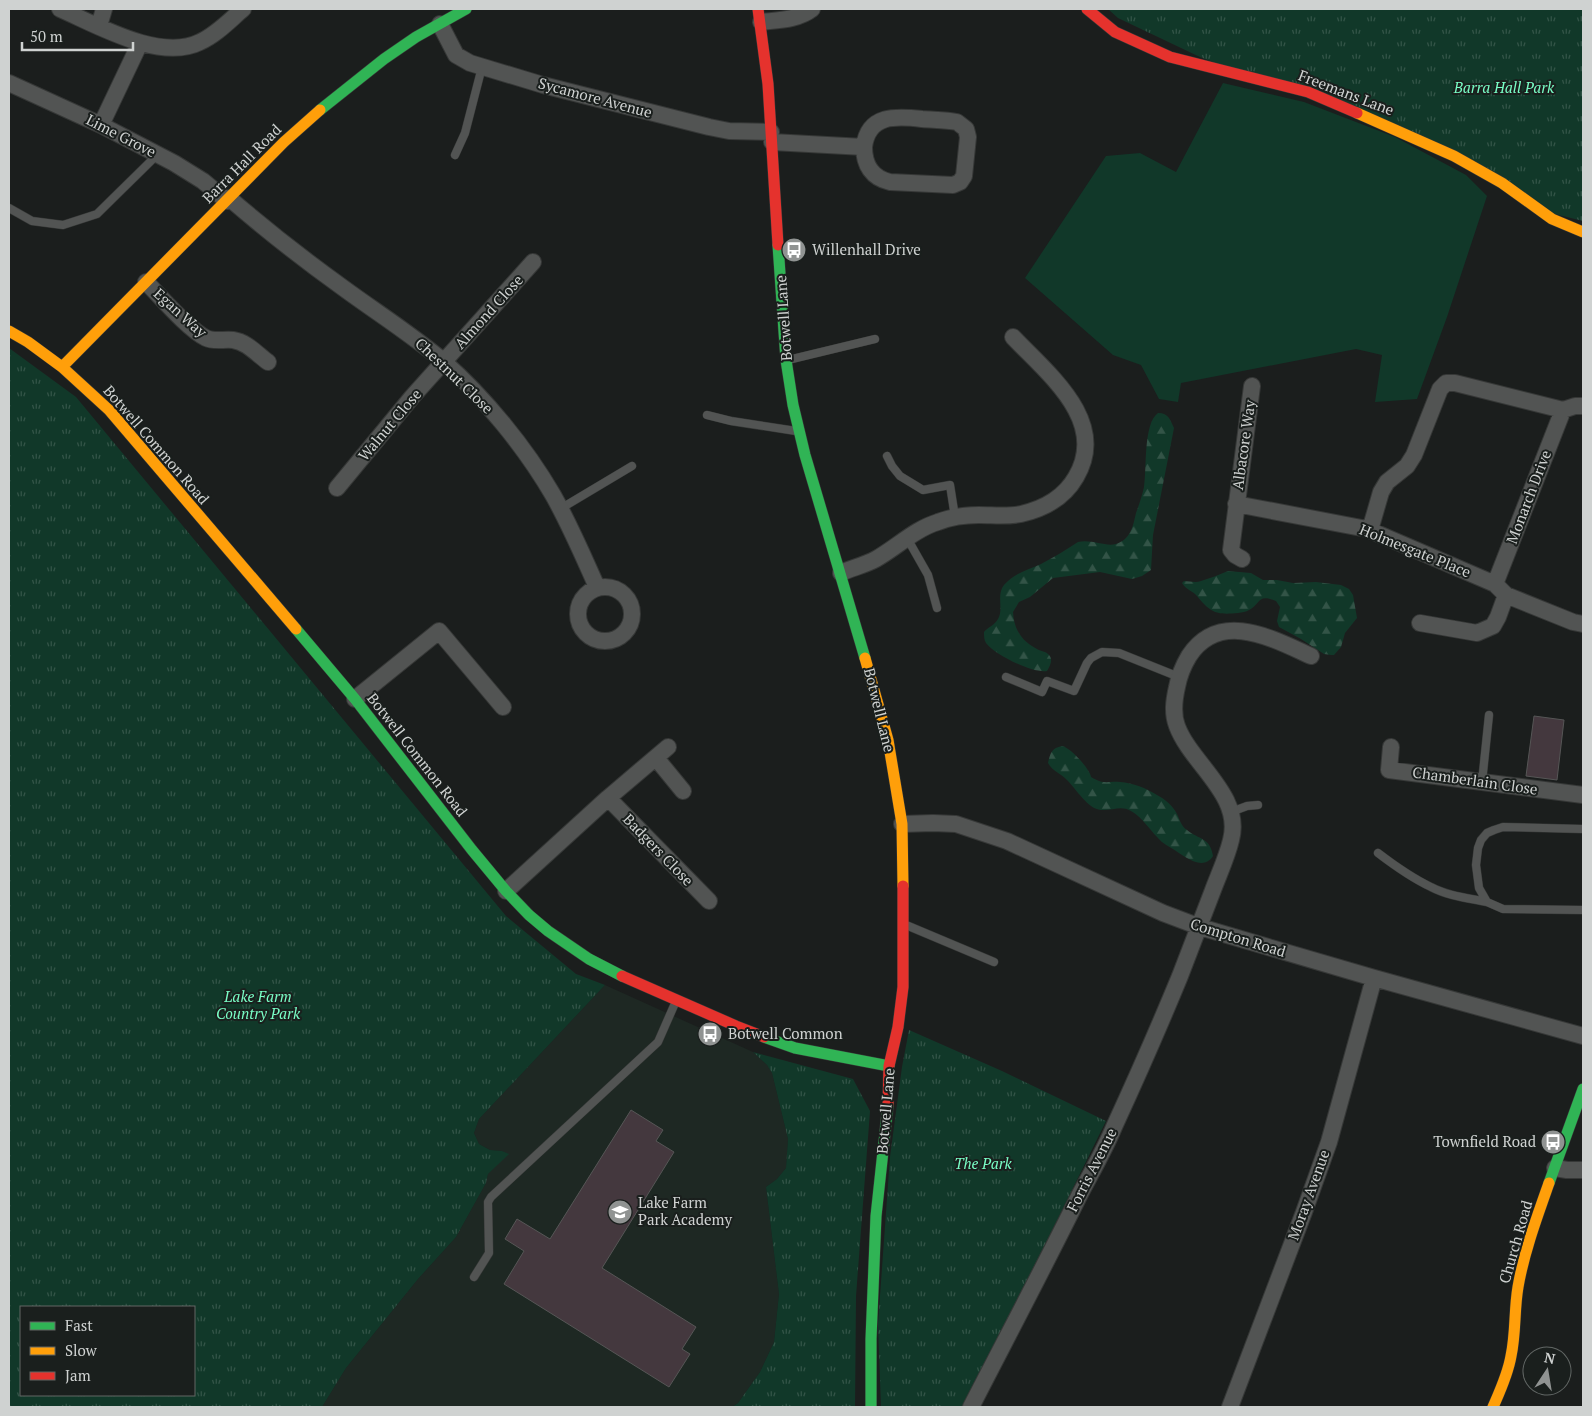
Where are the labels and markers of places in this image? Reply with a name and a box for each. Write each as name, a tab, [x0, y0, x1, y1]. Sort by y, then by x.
bus stop icon: Willenhall Drive	[781, 237, 807, 263]
place label: Willenhall Drive	[812, 239, 921, 259]
bus stop icon: Botwell Common	[697, 1021, 723, 1047]
place label: Botwell Common	[728, 1023, 843, 1043]
bus stop icon: Townfield Road	[1540, 1129, 1566, 1155]
place label: Townfield Road	[1433, 1131, 1536, 1151]
place label: Lake Farm Park Academy	[638, 1192, 732, 1229]
school or university icon: Lake Farm Park Academy	[607, 1199, 633, 1225]

